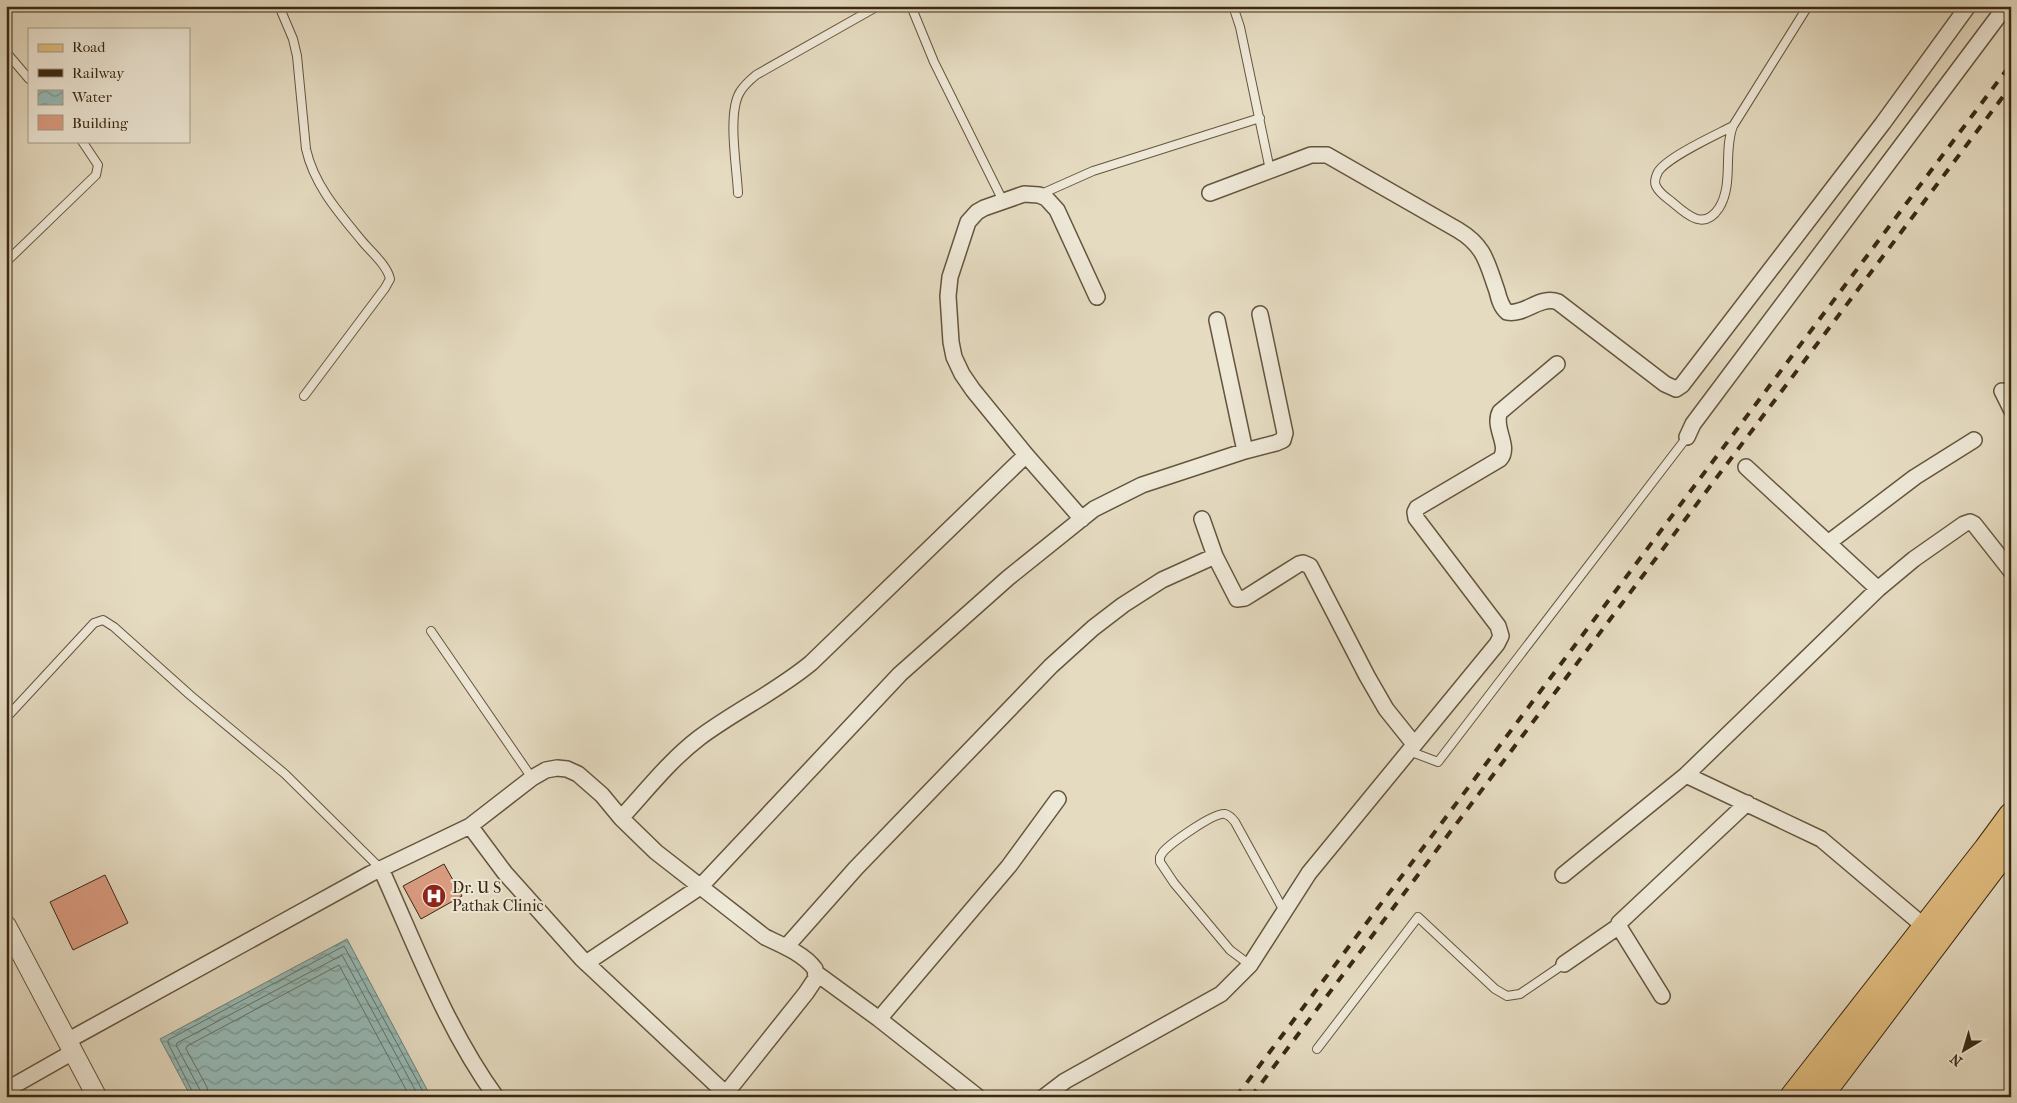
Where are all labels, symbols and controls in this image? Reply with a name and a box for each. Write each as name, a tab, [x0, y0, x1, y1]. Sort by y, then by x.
legend	[28, 28, 190, 142]
text: Road	[72, 38, 106, 56]
text: Railway	[72, 64, 125, 82]
text: Water	[71, 88, 112, 106]
text: Building	[72, 114, 129, 132]
place label: Dr. U S Pathak Clinic	[452, 878, 544, 915]
hospital icon: Dr. U S Pathak Clinic	[421, 883, 447, 909]
north arrow	[1940, 1026, 1990, 1076]
text: N	[1947, 1050, 1966, 1070]

